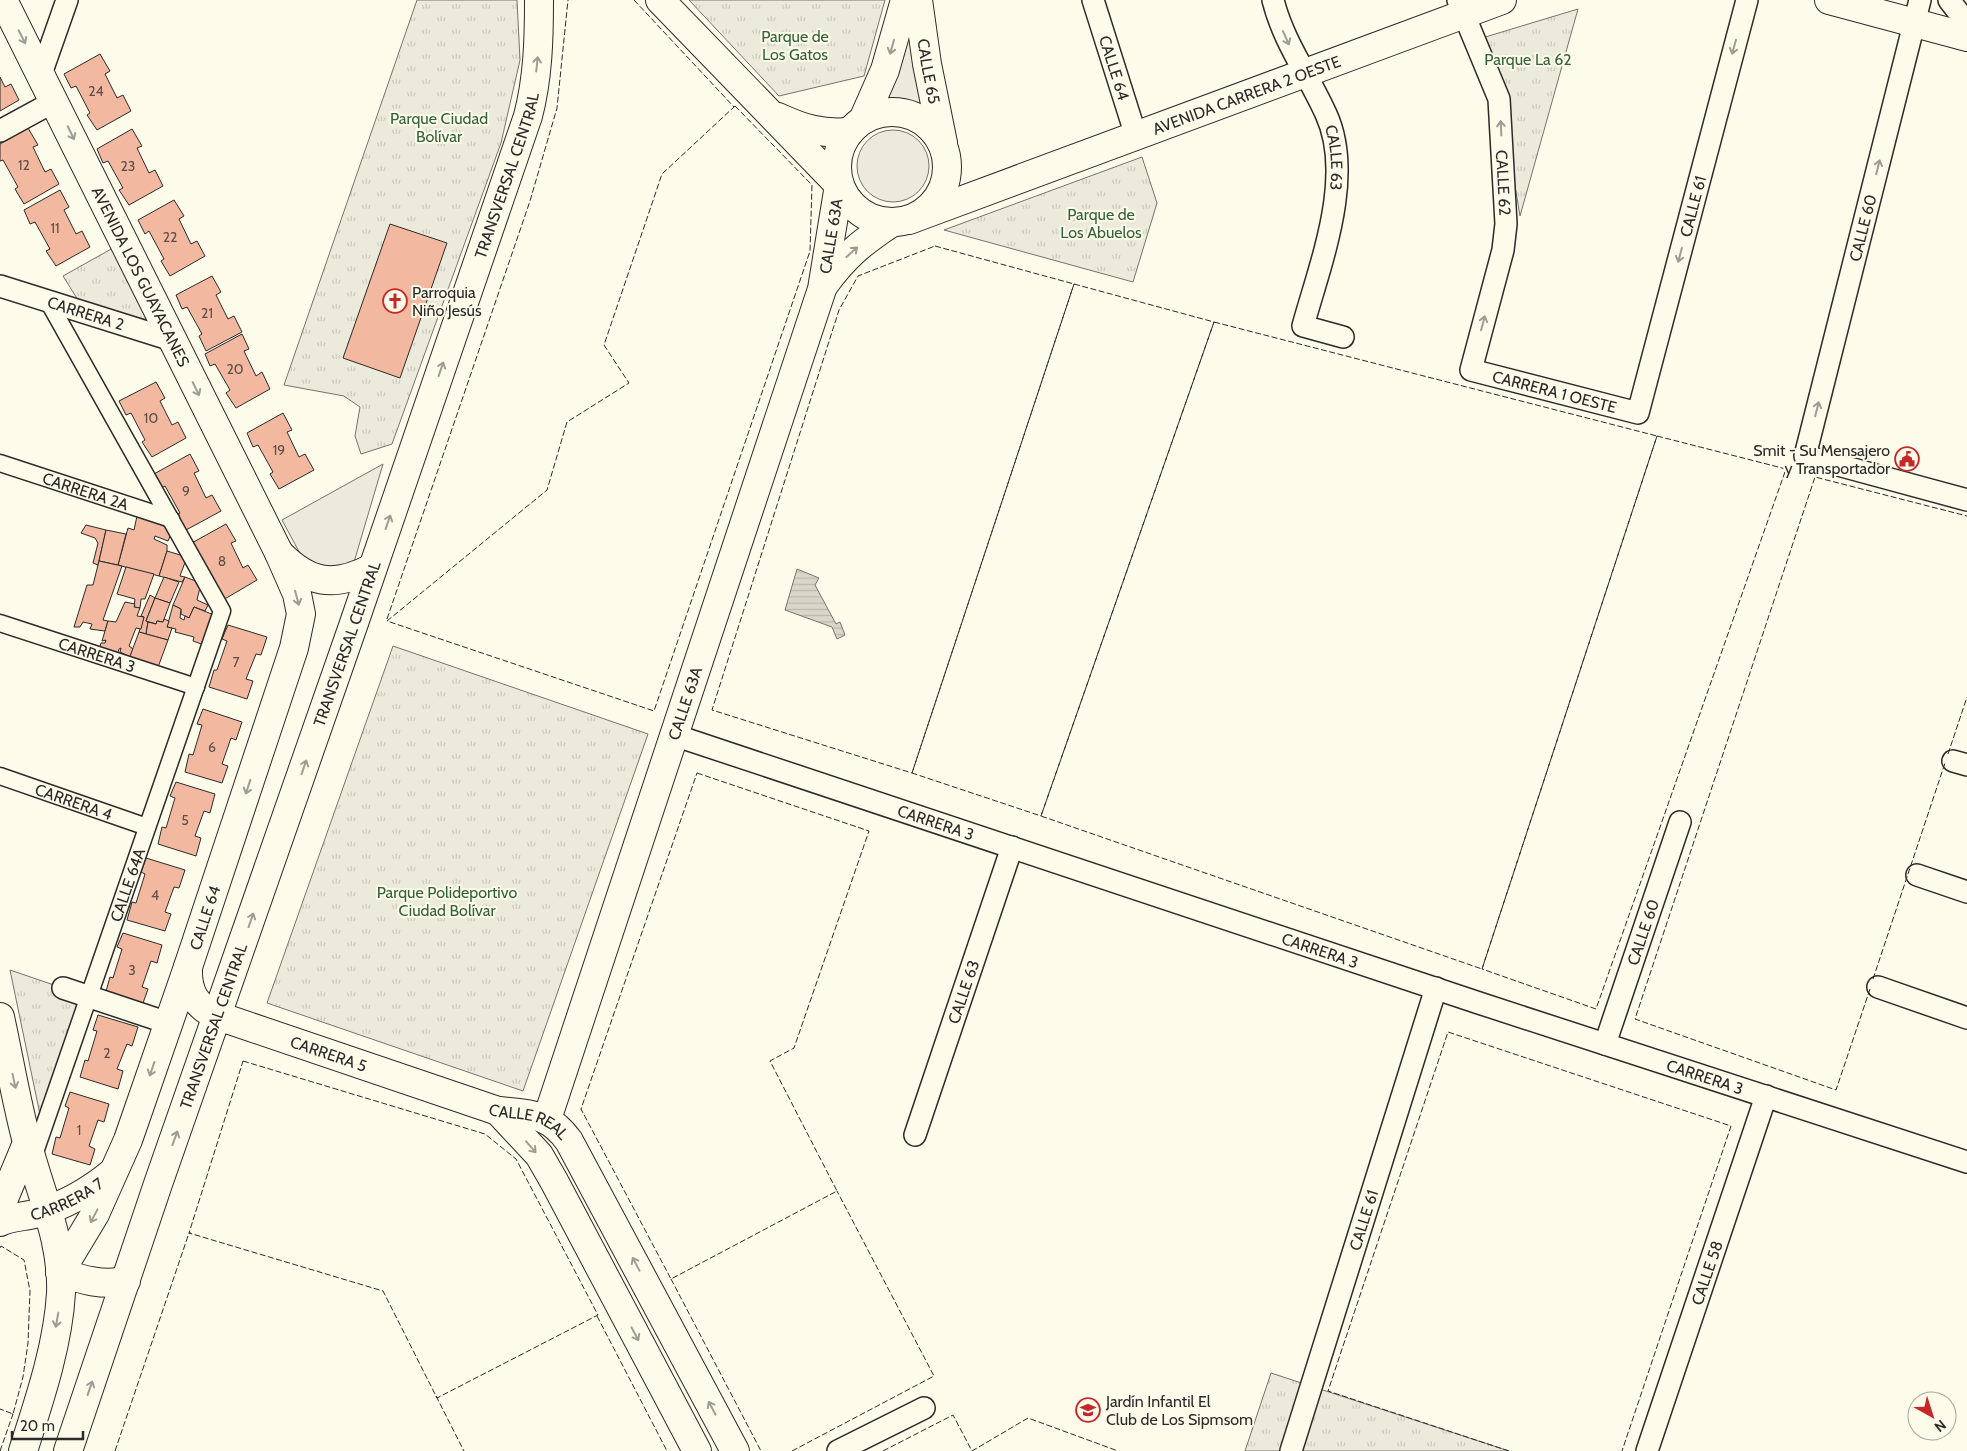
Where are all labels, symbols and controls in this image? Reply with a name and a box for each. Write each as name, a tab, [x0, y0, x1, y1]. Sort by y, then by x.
park label: Parque de Los Gatos	[761, 27, 829, 64]
one-way arrow	[18, 29, 27, 44]
one-way arrow	[1282, 30, 1292, 45]
street label: CALLE 64	[1095, 33, 1134, 102]
street label: CALLE 65	[914, 37, 944, 105]
one-way arrow	[886, 38, 896, 54]
one-way arrow	[1729, 39, 1738, 55]
park label: Parque La 62	[1484, 50, 1572, 69]
street label: AVENIDA CARRERA 2 OESTE	[1150, 51, 1343, 138]
one-way arrow	[532, 56, 542, 72]
house number: 24	[88, 82, 104, 100]
street label: TRANSVERSAL CENTRAL	[470, 91, 542, 261]
park label: Parque Ciudad Bolívar	[390, 109, 488, 146]
one-way arrow	[1497, 120, 1506, 136]
street label: CALLE 63	[1321, 122, 1347, 191]
one-way arrow	[66, 126, 76, 141]
street label: CALLE 62	[1492, 149, 1515, 216]
house number: 12	[18, 156, 30, 174]
house number: 23	[121, 157, 135, 175]
one-way arrow	[1874, 159, 1883, 175]
street label: CALLE 61	[1675, 174, 1710, 239]
street label: AVENIDA LOS GUAYACANES	[88, 183, 194, 370]
street label: CALLE 60	[1846, 192, 1880, 264]
street label: CALLE 63A	[815, 197, 846, 275]
park label: Parque de Los Abuelos	[1060, 205, 1142, 242]
house number: 11	[50, 219, 60, 237]
house number: 22	[163, 228, 177, 246]
one-way arrow	[846, 246, 859, 258]
one-way arrow	[1674, 247, 1684, 263]
place label: Parroquia Niño Jesús	[412, 283, 482, 320]
church icon: Parroquia Niño Jesús	[382, 288, 408, 314]
street label: CARRERA 2	[45, 292, 127, 334]
house number: 21	[201, 304, 213, 322]
one-way arrow	[1479, 315, 1489, 331]
house number: 20	[226, 360, 244, 378]
one-way arrow	[437, 361, 446, 377]
street label: CARRERA 1 OESTE	[1490, 366, 1619, 417]
one-way arrow	[192, 381, 202, 396]
one-way arrow	[1812, 402, 1822, 418]
house number: 10	[144, 409, 158, 427]
house number: 19	[273, 441, 285, 459]
place label: Smit - Su Mensajero y Transportador	[1753, 441, 1891, 478]
public building icon: Smit - Su Mensajero y Transportador	[1894, 446, 1920, 472]
street label: CARRERA 2A	[40, 468, 131, 514]
house number: 9	[182, 482, 190, 500]
one-way arrow	[384, 515, 393, 531]
house number: 8	[218, 552, 226, 570]
street label: TRANSVERSAL CENTRAL	[309, 559, 384, 729]
one-way arrow	[293, 590, 303, 606]
street label: CARRERA 3	[56, 633, 138, 676]
house number: 7	[232, 653, 240, 671]
street label: CALLE 63A	[664, 664, 706, 742]
house number: 6	[208, 738, 216, 756]
one-way arrow	[300, 759, 310, 775]
street label: CARRERA 4	[33, 779, 115, 824]
one-way arrow	[243, 779, 252, 794]
street label: CARRERA 3	[895, 801, 977, 844]
house number: 5	[181, 811, 189, 829]
street label: CALLE 64A	[106, 845, 149, 924]
street label: CALLE 64	[186, 883, 224, 953]
park label: Parque Polideportivo Ciudad Bolívar	[377, 883, 518, 920]
house number: 4	[151, 886, 159, 904]
street label: CALLE 60	[1623, 897, 1663, 968]
one-way arrow	[247, 913, 256, 929]
street label: CARRERA 3	[1279, 929, 1361, 972]
street label: TRANSVERSAL CENTRAL	[176, 941, 251, 1111]
street label: CALLE 63	[944, 958, 983, 1026]
house number: 3	[128, 961, 136, 979]
street label: CARRERA 5	[288, 1032, 369, 1075]
house number: 2	[103, 1044, 111, 1062]
street label: CARRERA 3	[1664, 1055, 1746, 1098]
one-way arrow	[147, 1061, 156, 1077]
one-way arrow	[10, 1073, 19, 1089]
street label: CALLE REAL	[486, 1099, 573, 1143]
house number: 1	[77, 1121, 81, 1139]
one-way arrow	[171, 1131, 180, 1146]
one-way arrow	[525, 1140, 537, 1153]
street label: CARRERA 7	[28, 1173, 107, 1224]
street label: CALLE 61	[1345, 1187, 1382, 1253]
one-way arrow	[89, 1208, 99, 1223]
street label: CALLE 58	[1687, 1238, 1726, 1307]
one-way arrow	[630, 1258, 640, 1272]
one-way arrow	[52, 1312, 61, 1328]
one-way arrow	[630, 1327, 640, 1342]
one-way arrow	[85, 1381, 95, 1397]
north arrow	[1907, 1391, 1957, 1441]
place label: Jardín Infantil El Club de Los Sipmsom	[1105, 1392, 1253, 1429]
school or university icon: Jardín Infantil El Club de Los Sipmsom	[1075, 1397, 1101, 1423]
one-way arrow	[707, 1401, 716, 1416]
scale bar	[12, 1408, 84, 1440]
text: N	[1931, 1416, 1950, 1436]
text: 20 m	[20, 1417, 55, 1435]

